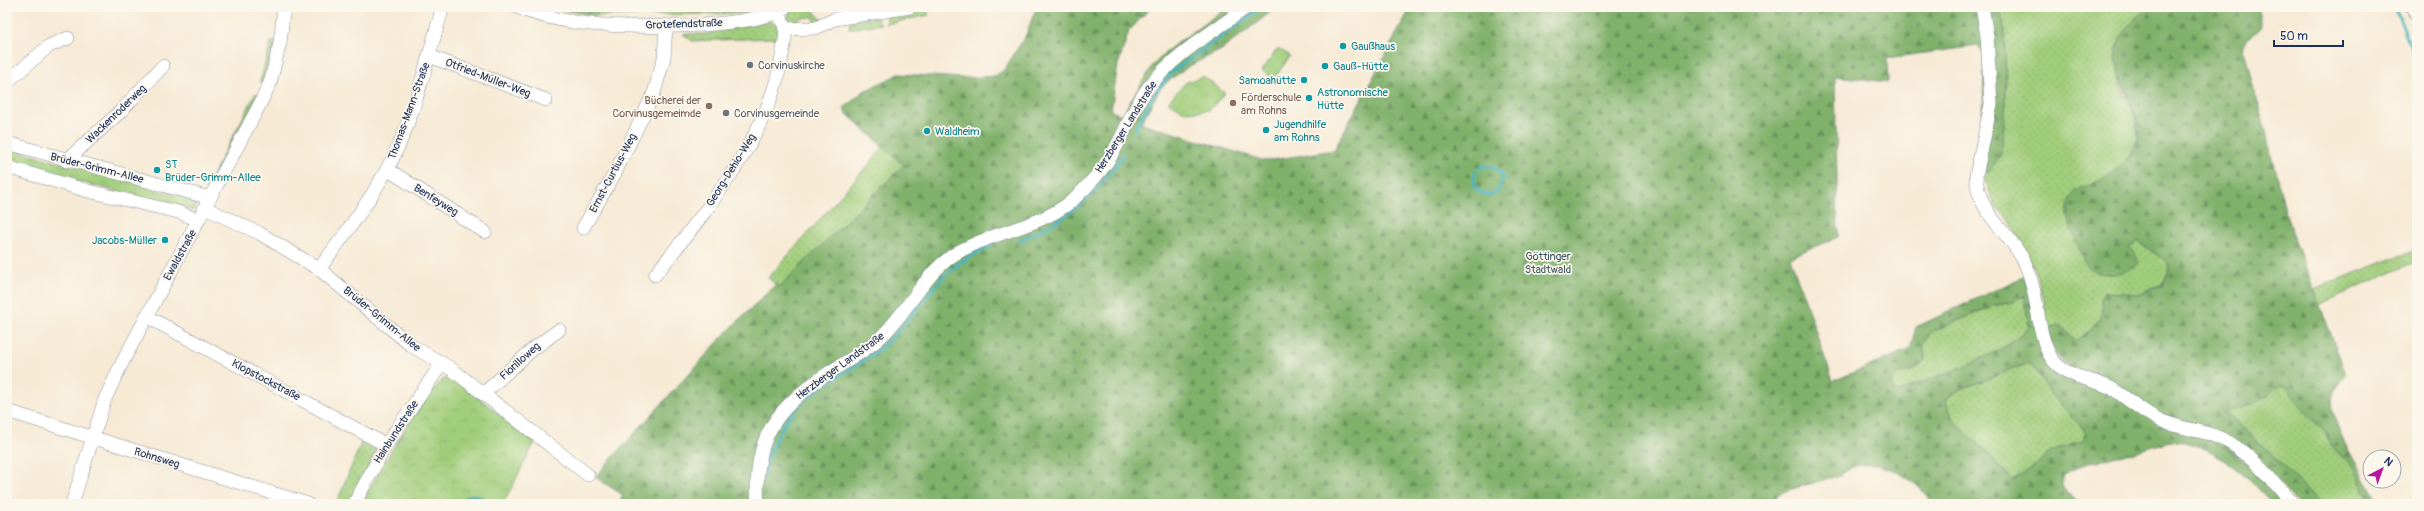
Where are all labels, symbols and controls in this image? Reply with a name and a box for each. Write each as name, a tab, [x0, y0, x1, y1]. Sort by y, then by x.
street label: Grotefendstraße	[645, 16, 723, 32]
scale bar	[2274, 22, 2343, 48]
text: 50 m	[2280, 29, 2308, 44]
place label: Gaußhaus	[1351, 40, 1395, 53]
marker: Gaußhaus	[1338, 41, 1348, 51]
street label: Otfried-Müller-Weg	[443, 56, 533, 100]
place label: Corvinuskirche	[758, 59, 825, 72]
street label: Thomas-Mann-Straße	[385, 60, 433, 161]
marker: Corvinuskirche	[745, 60, 755, 70]
place label: Gauß-Hütte	[1333, 60, 1389, 73]
marker: Gauß-Hütte	[1320, 61, 1330, 71]
place label: Samoahütte	[1239, 74, 1297, 87]
marker: Samoahütte	[1299, 75, 1309, 85]
street label: Herzberger Landstraße	[1092, 78, 1160, 175]
street label: Wackenroderweg	[83, 82, 149, 146]
place label: Astronomische Hütte	[1317, 86, 1388, 112]
place label: Förderschule am Rohns	[1241, 91, 1302, 117]
marker: Astronomische Hütte	[1304, 93, 1314, 103]
place label: Bücherei der Corvinusgemeimde	[612, 94, 702, 120]
marker: Förderschule am Rohns	[1228, 98, 1238, 108]
marker: Bücherei der Corvinusgemeimde	[704, 101, 714, 111]
place label: Corvinusgemeinde	[734, 107, 820, 120]
marker: Corvinusgemeinde	[721, 108, 731, 118]
place label: Jugendhilfe am Rohns	[1274, 118, 1327, 144]
place label: Waldheim	[935, 125, 980, 138]
marker: Jugendhilfe am Rohns	[1261, 125, 1271, 135]
marker: Waldheim	[922, 126, 932, 136]
street label: Ernst-Curtius-Weg	[587, 131, 640, 215]
street label: Georg-Dehio-Weg	[703, 131, 759, 209]
street label: Brüder-Grimm-Allee	[49, 150, 146, 186]
place label: ST Brüder-Grimm-Allee	[165, 158, 261, 184]
marker: ST Brüder-Grimm-Allee	[152, 165, 162, 175]
street label: Benfeyweg	[411, 181, 461, 219]
street label: Ewaldstraße	[161, 227, 200, 283]
place label: Jacobs-Müller	[92, 234, 157, 247]
marker: Jacobs-Müller	[160, 235, 170, 245]
park label: Göttinger Stadtwald	[1525, 250, 1571, 276]
street label: Brüder-Grimm-Allee	[341, 284, 424, 355]
street label: Herzberger Landstraße	[793, 329, 887, 402]
street label: Fiorilloweg	[497, 339, 543, 382]
street label: Klopstockstraße	[230, 356, 303, 404]
street label: Hainbundstraße	[371, 398, 422, 466]
street label: Rohnsweg	[133, 445, 182, 471]
north arrow	[2362, 449, 2402, 489]
text: N	[2381, 454, 2396, 470]

